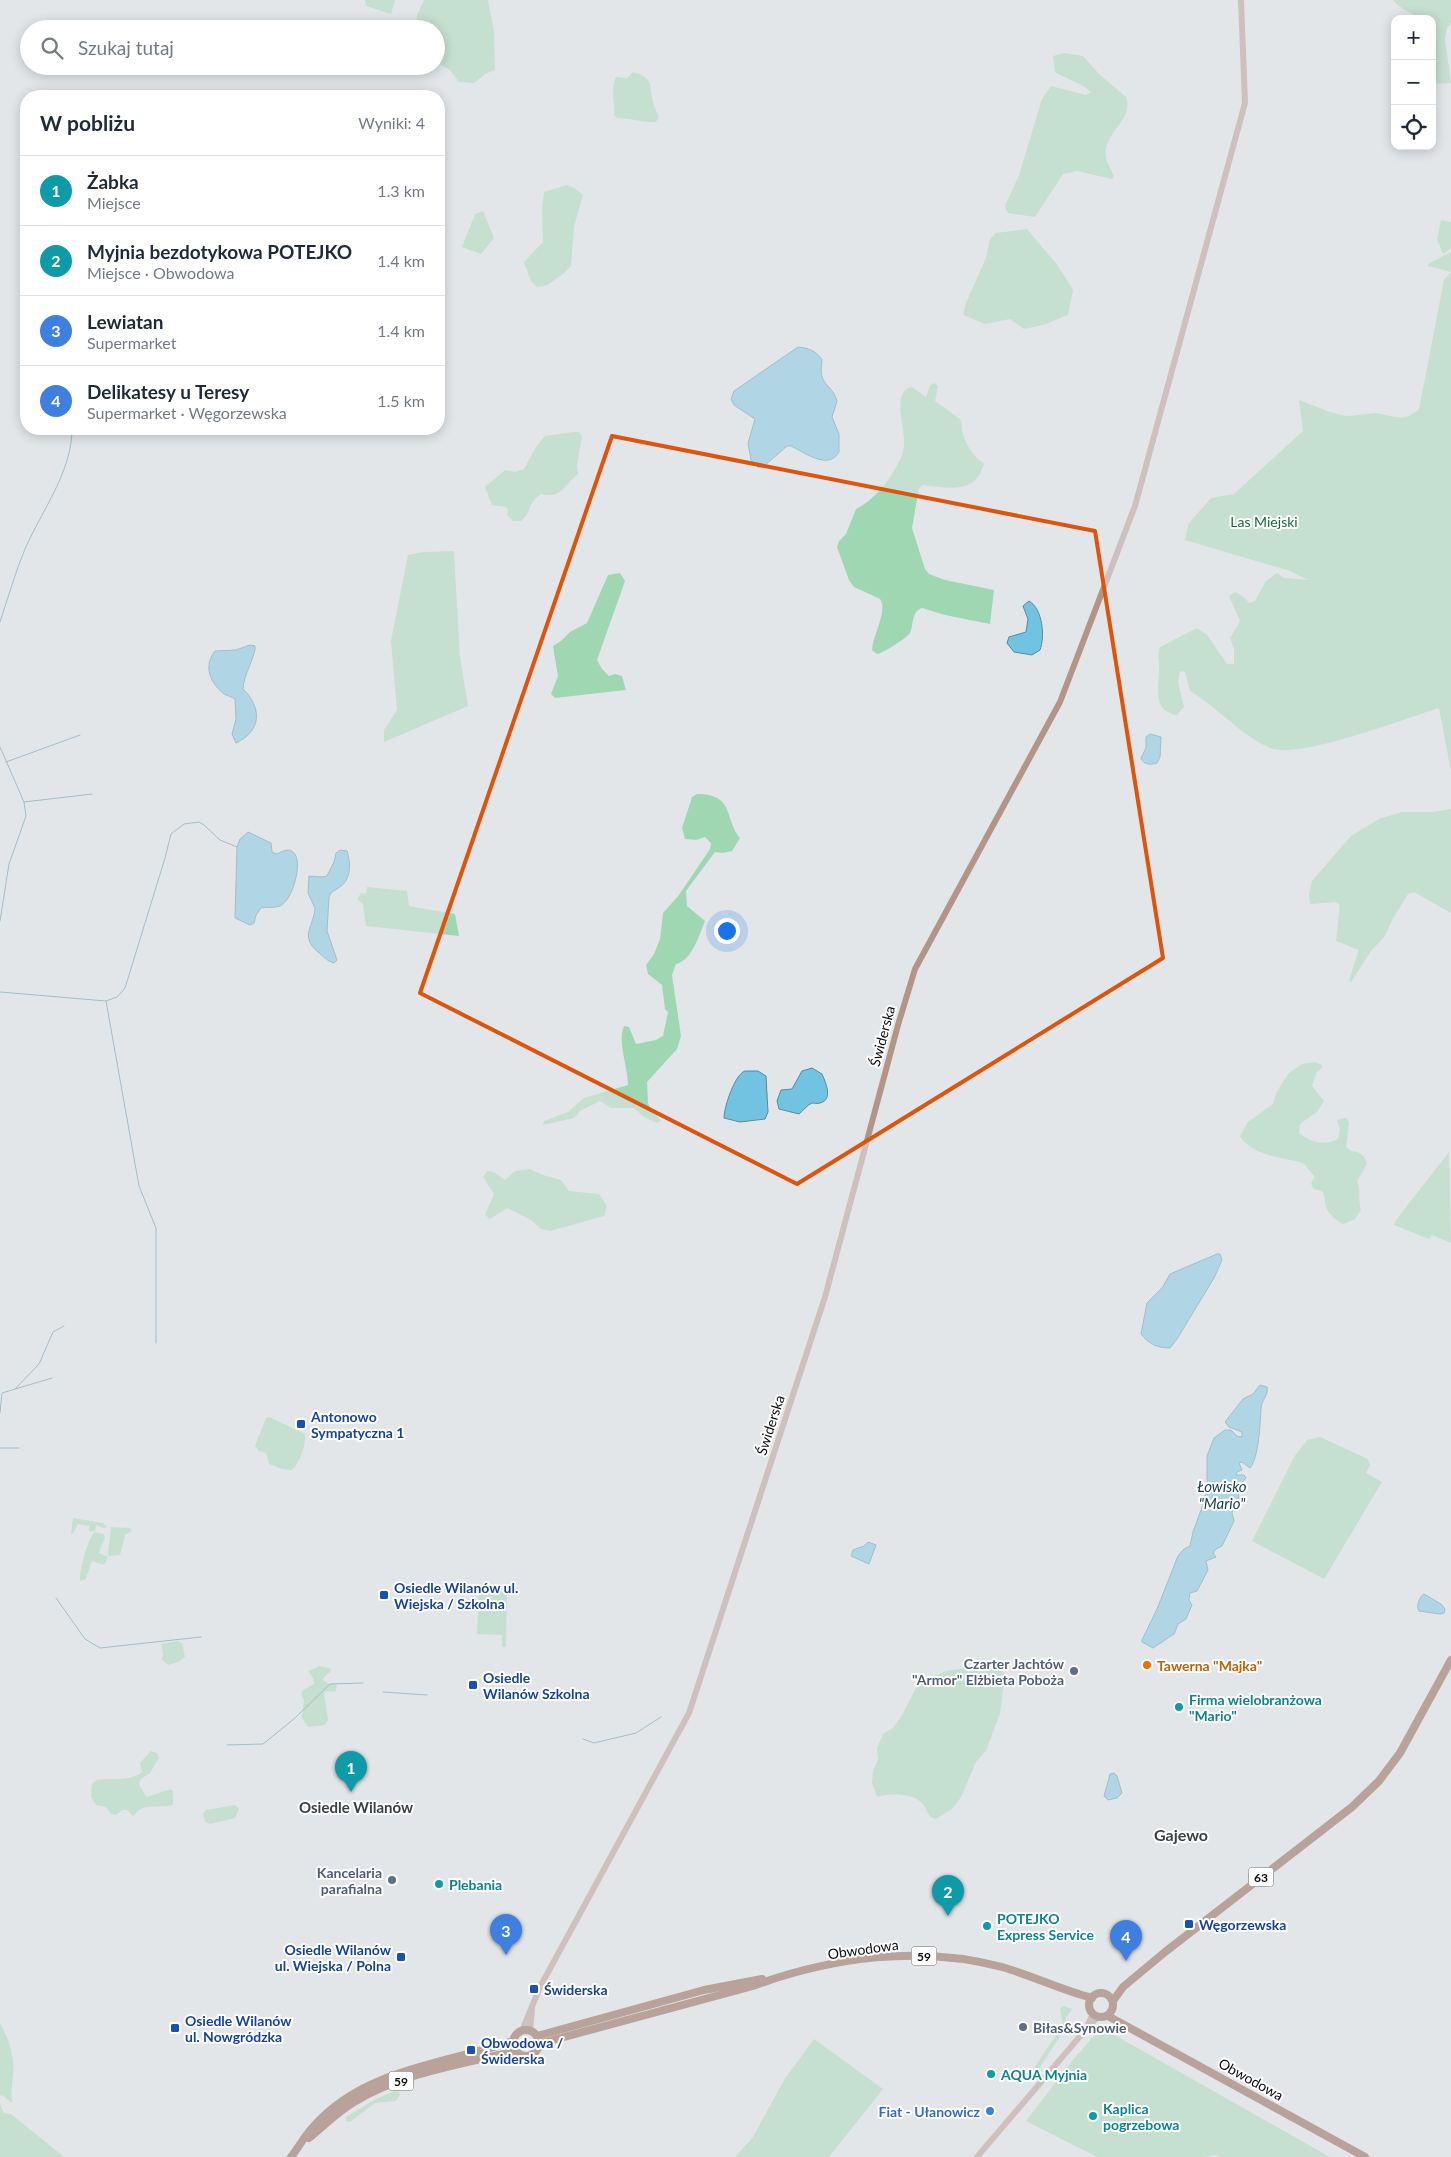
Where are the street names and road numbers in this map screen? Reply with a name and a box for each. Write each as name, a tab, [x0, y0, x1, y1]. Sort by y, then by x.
street label: Świderska	[866, 1004, 898, 1068]
street label: Świderska	[752, 1393, 788, 1457]
road number: 63	[1248, 1868, 1274, 1886]
street label: Obwodowa	[827, 1936, 899, 1962]
road number: 59	[912, 1946, 936, 1965]
street label: Obwodowa	[1216, 2054, 1286, 2104]
road number: 59	[388, 2072, 414, 2090]

